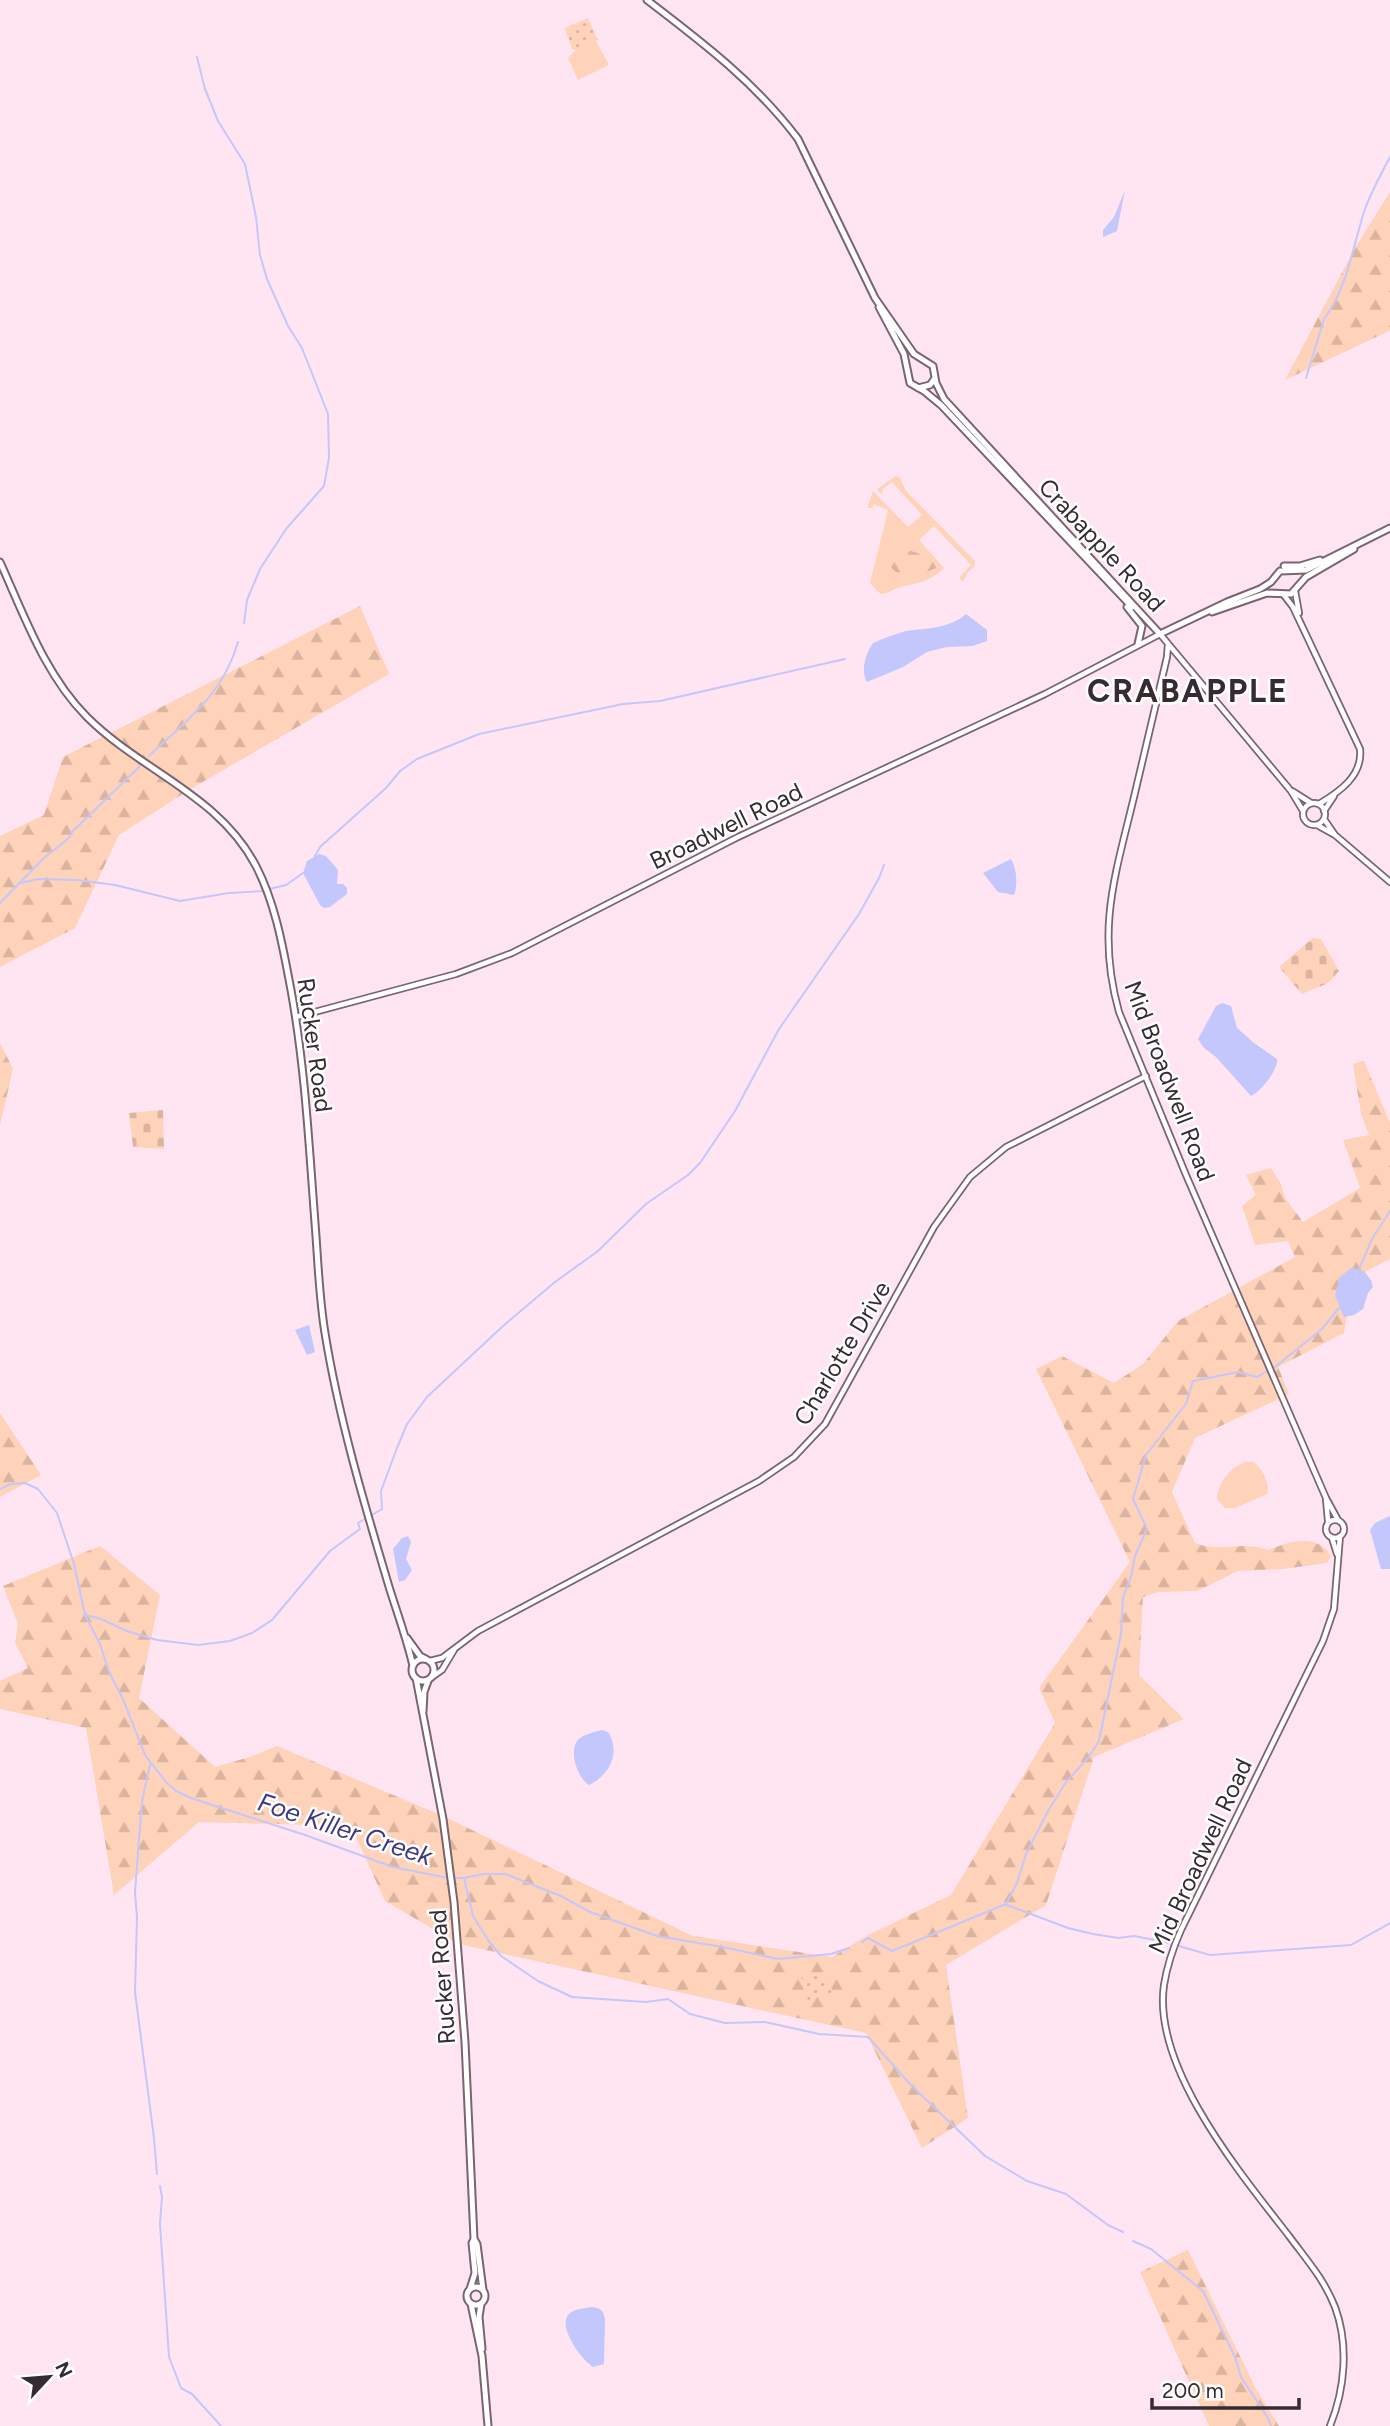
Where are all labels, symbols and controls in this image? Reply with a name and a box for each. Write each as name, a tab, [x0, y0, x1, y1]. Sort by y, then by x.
street label: Crabapple Road	[1033, 472, 1171, 618]
district label: CRABAPPLE	[1087, 672, 1289, 710]
street label: Broadwell Road	[645, 776, 807, 876]
street label: Rucker Road	[291, 976, 339, 1114]
street label: Mid Broadwell Road	[1118, 977, 1222, 1185]
street label: Charlotte Drive	[788, 1276, 896, 1430]
street label: Mid Broadwell Road	[1142, 1754, 1258, 1958]
water label: Foe Killer Creek	[254, 1786, 437, 1873]
street label: Rucker Road	[423, 1909, 461, 2045]
north arrow	[14, 2342, 84, 2412]
text: N	[50, 2358, 77, 2381]
scale bar	[1152, 2366, 1299, 2410]
text: 200 m	[1162, 2378, 1224, 2403]

